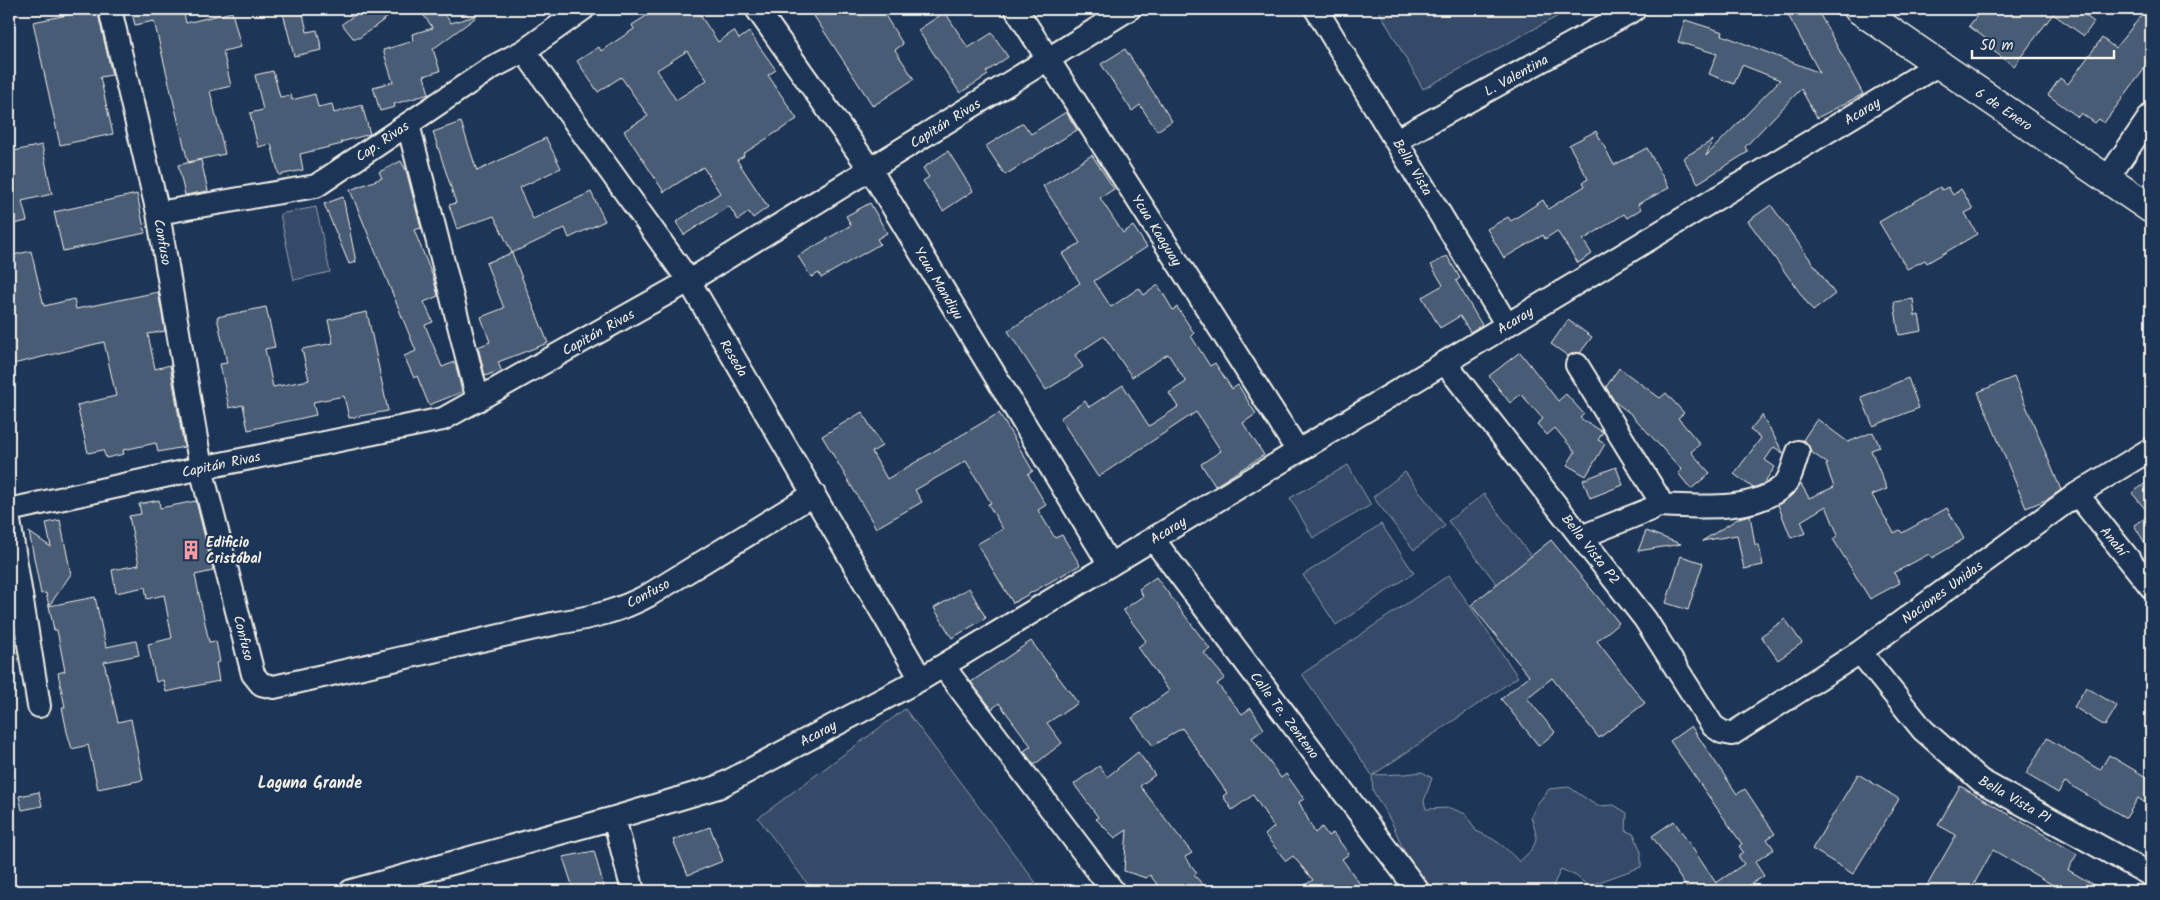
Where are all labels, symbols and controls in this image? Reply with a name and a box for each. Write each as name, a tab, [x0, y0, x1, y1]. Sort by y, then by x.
scale bar	[1972, 28, 2115, 60]
text: 50 m	[1980, 34, 2014, 58]
street label: L. Valentina	[1480, 49, 1553, 103]
street label: 6 de Enero	[1970, 82, 2037, 137]
street label: Acaray	[1840, 92, 1885, 131]
street label: Capitán Rivas	[906, 93, 985, 154]
street label: Cap. Rivas	[351, 116, 414, 168]
street label: Bella Vista	[1386, 135, 1438, 200]
street label: Ycua Kaaguay	[1125, 190, 1187, 271]
street label: Confuso	[147, 217, 177, 267]
street label: Ycua Mandiyu	[908, 243, 969, 325]
street label: Acaray	[1493, 301, 1538, 340]
street label: Capitán Rivas	[558, 304, 639, 362]
street label: Reseda	[713, 336, 753, 381]
street label: Capitán Rivas	[180, 446, 263, 484]
street label: Bella Vista P2	[1556, 510, 1625, 590]
street label: Acaray	[1146, 511, 1191, 550]
street label: Anahí	[2094, 522, 2134, 564]
place label: Edificio Cristóbal	[206, 532, 262, 570]
building icon: Edificio Cristóbal	[180, 539, 202, 561]
street label: Naciones Unidas	[1897, 556, 1988, 630]
street label: Confuso	[623, 573, 674, 615]
street label: Confuso	[227, 613, 259, 663]
street label: Calle Te. Zenteno	[1244, 667, 1324, 764]
street label: Acaray	[796, 715, 841, 753]
street label: Bella Vista P1	[1974, 770, 2055, 830]
district label: Laguna Grande	[258, 771, 362, 796]

